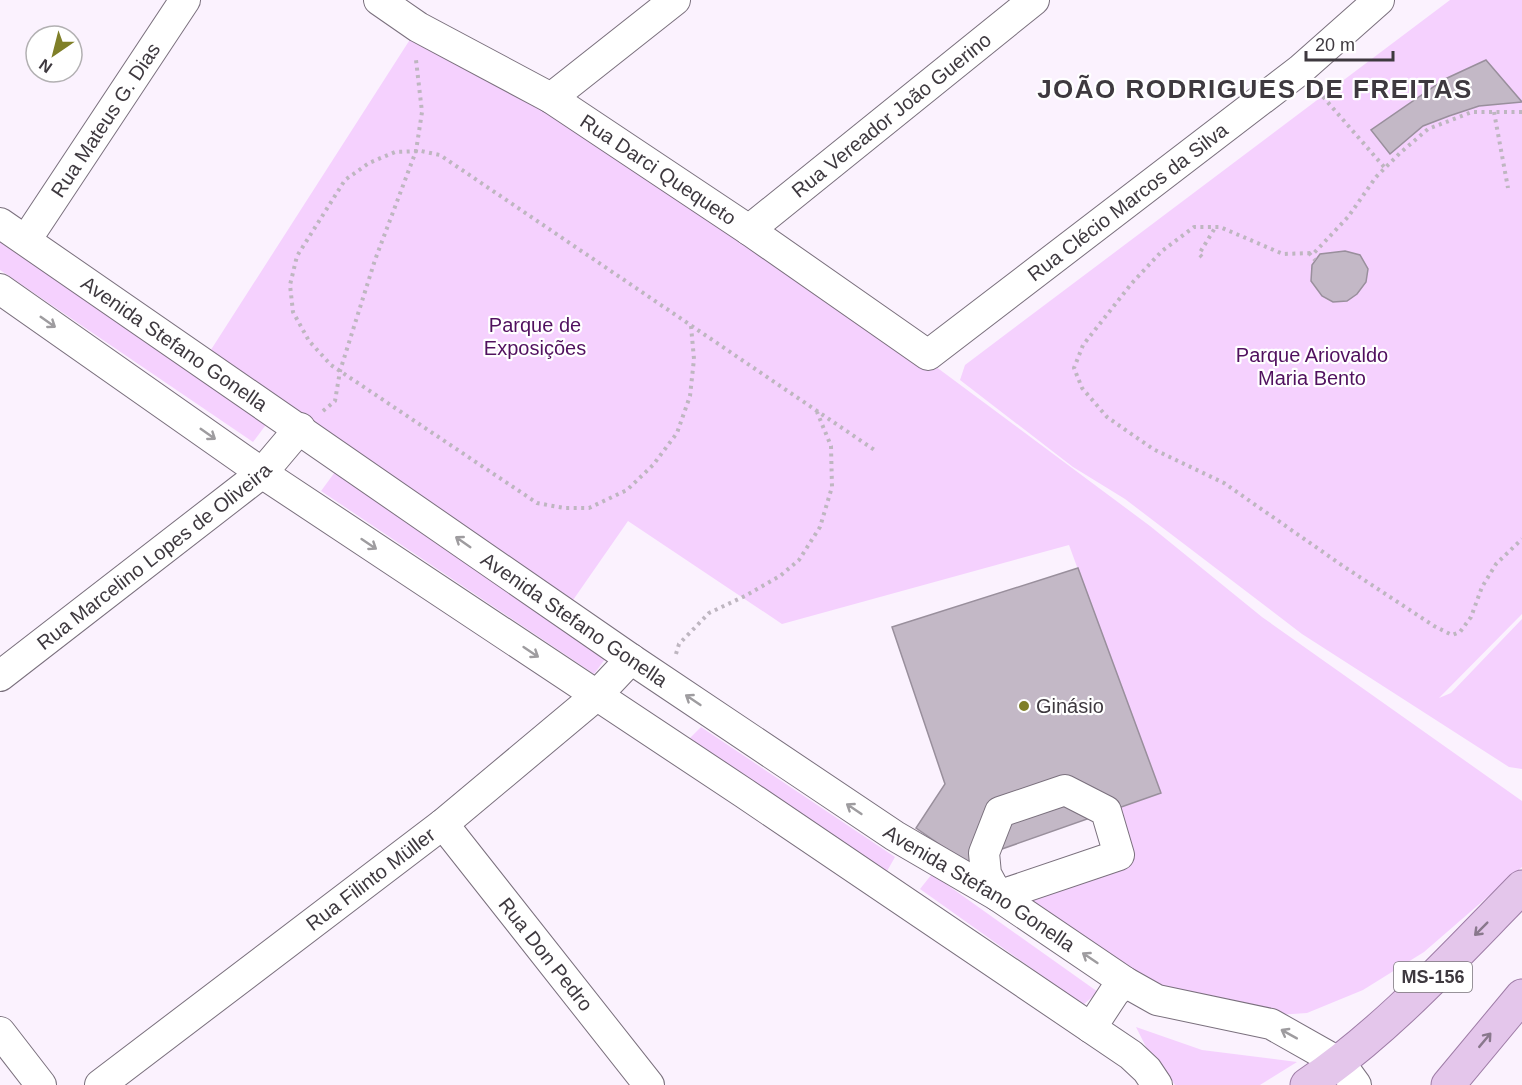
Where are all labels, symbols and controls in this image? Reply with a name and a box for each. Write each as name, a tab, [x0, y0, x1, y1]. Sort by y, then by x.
north arrow	[24, 24, 84, 84]
scale bar	[1306, 24, 1393, 62]
street label: Rua Vereador João Guerino	[788, 28, 995, 202]
text: 20 m	[1315, 35, 1355, 55]
street label: Rua Mateus G. Dias	[47, 39, 164, 201]
text: N	[36, 56, 55, 76]
district label: JOÃO RODRIGUES DE FREITAS	[1037, 74, 1473, 104]
street label: Rua Darci Quequeto	[576, 110, 740, 229]
street label: Rua Clécio Marcos da Silva	[1023, 118, 1233, 286]
street label: Avenida Stefano Gonella	[77, 272, 272, 416]
park label: Parque de Exposições	[484, 314, 586, 359]
one-way arrow	[39, 316, 56, 328]
park label: Parque Ariovaldo Maria Bento	[1236, 344, 1388, 389]
one-way arrow	[199, 428, 215, 440]
street label: Rua Marcelino Lopes de Oliveira	[33, 459, 277, 654]
one-way arrow	[455, 536, 472, 548]
one-way arrow	[360, 538, 377, 550]
street label: Avenida Stefano Gonella	[477, 548, 672, 692]
one-way arrow	[522, 646, 539, 658]
one-way arrow	[685, 694, 701, 706]
place label: Ginásio	[1036, 695, 1104, 717]
marker: Ginásio	[1017, 699, 1031, 713]
one-way arrow	[847, 803, 863, 815]
street label: Avenida Stefano Gonella	[879, 821, 1080, 956]
street label: Rua Filinto Müller	[302, 823, 439, 935]
street label: Rua Don Pedro	[494, 893, 597, 1015]
one-way arrow	[1473, 921, 1488, 936]
one-way arrow	[1081, 952, 1098, 965]
road number: MS-156	[1394, 962, 1472, 992]
one-way arrow	[1280, 1028, 1298, 1039]
one-way arrow	[1478, 1033, 1492, 1048]

